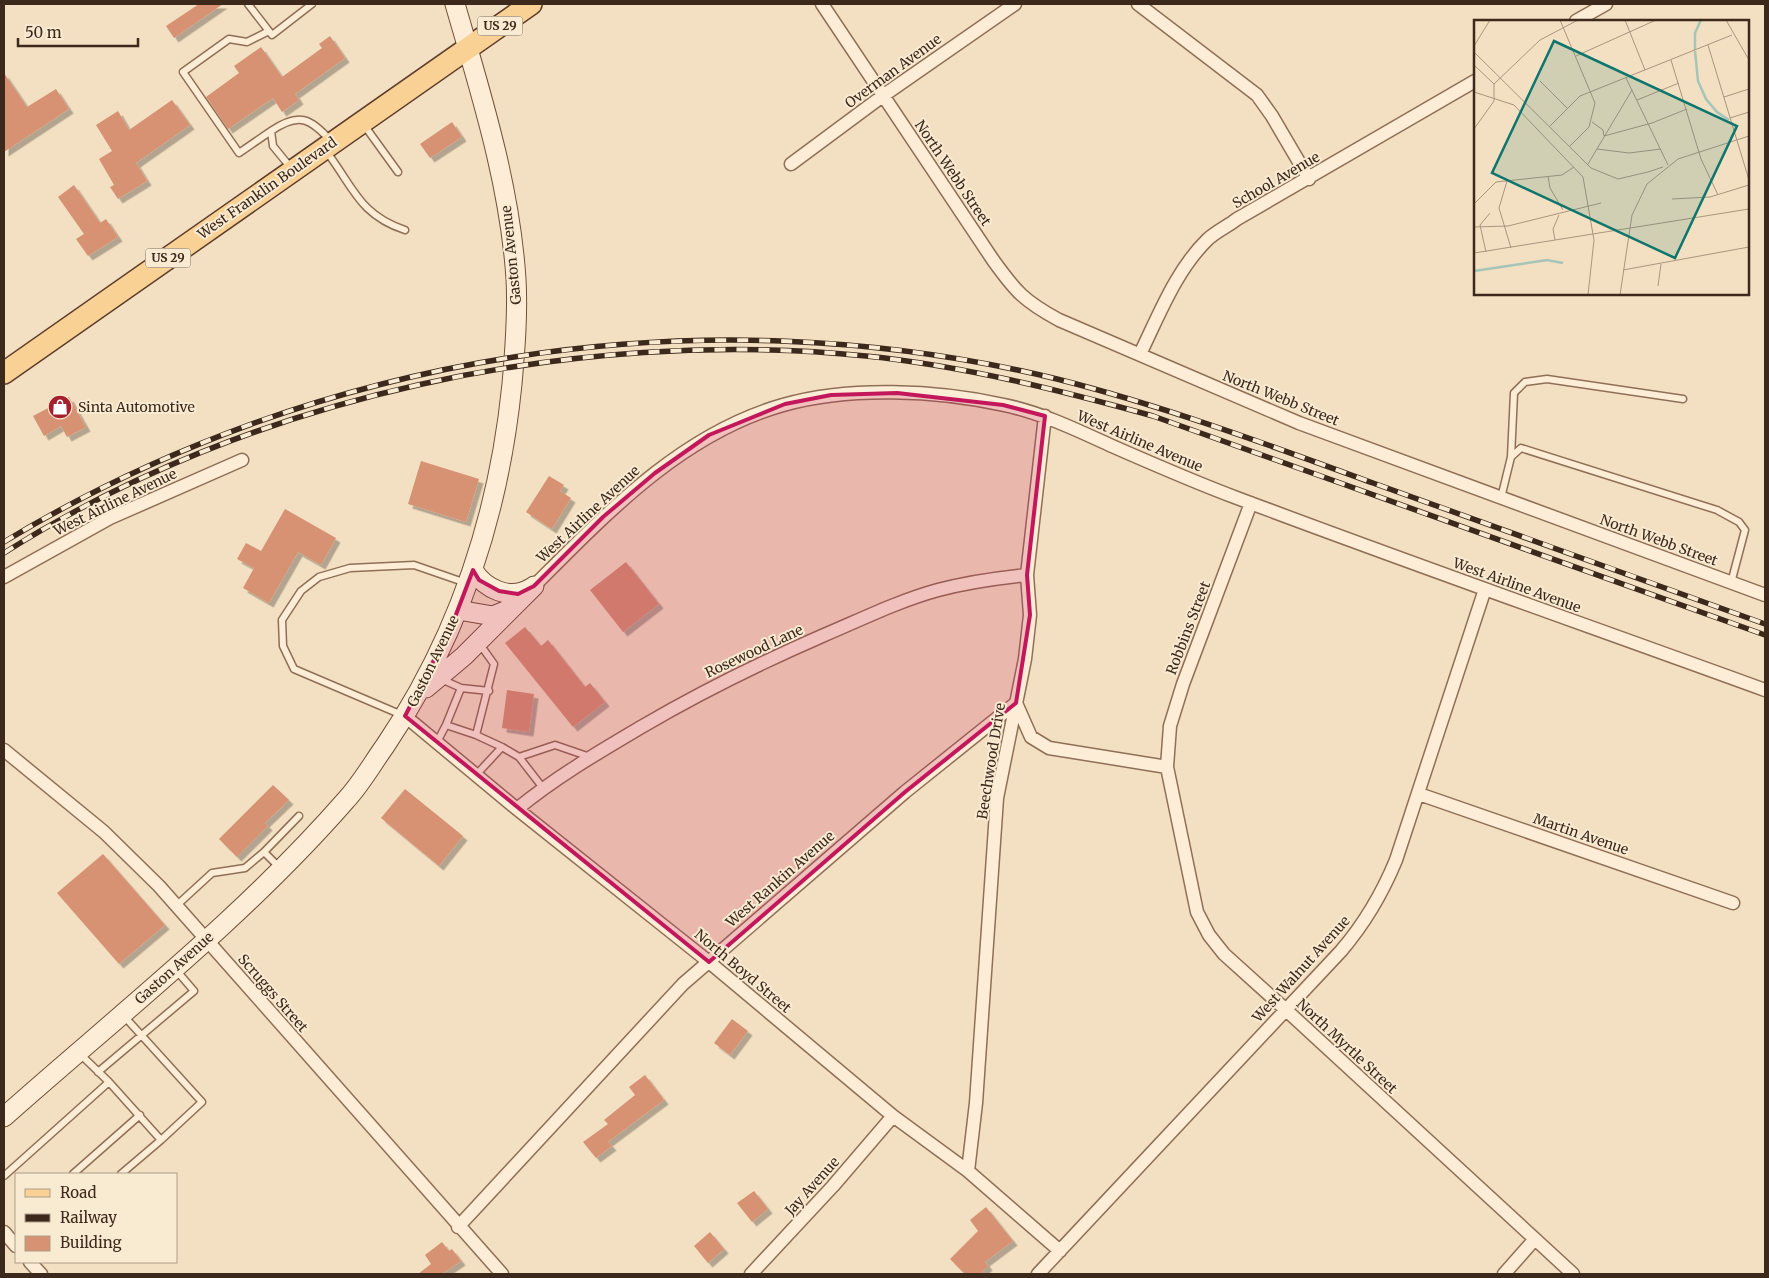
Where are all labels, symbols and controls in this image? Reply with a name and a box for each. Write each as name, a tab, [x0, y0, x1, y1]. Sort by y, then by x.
scale bar	[18, 15, 138, 47]
road number: US 29	[478, 16, 522, 36]
inset map	[1474, 20, 1749, 295]
text: 50 m	[25, 23, 62, 42]
street label: Overman Avenue	[841, 30, 945, 112]
street label: North Webb Street	[911, 117, 995, 230]
street label: West Franklin Boulevard	[193, 133, 341, 244]
street label: School Avenue	[1229, 148, 1323, 212]
street label: Gaston Avenue	[497, 205, 525, 305]
road number: US 29	[146, 248, 190, 268]
street label: North Webb Street	[1220, 366, 1342, 430]
shop icon: Sinta Automotive	[47, 394, 73, 420]
place label: Sinta Automotive	[78, 398, 195, 416]
street label: West Airline Avenue	[1074, 406, 1206, 476]
street label: West Airline Avenue	[532, 461, 643, 567]
street label: West Airline Avenue	[50, 464, 179, 540]
street label: North Webb Street	[1598, 510, 1721, 570]
street label: West Airline Avenue	[1450, 553, 1583, 616]
street label: Robbins Street	[1162, 578, 1214, 677]
street label: Gaston Avenue	[403, 612, 463, 710]
street label: Rosewood Lane	[702, 620, 806, 682]
street label: Beechwood Drive	[973, 701, 1009, 821]
street label: Martin Avenue	[1531, 809, 1631, 859]
street label: West Rankin Avenue	[721, 827, 838, 932]
street label: West Walnut Avenue	[1248, 912, 1354, 1027]
street label: North Boyd Street	[691, 925, 795, 1017]
street label: Gaston Avenue	[131, 928, 217, 1008]
street label: Scruggs Street	[234, 950, 312, 1036]
street label: North Myrtle Street	[1293, 995, 1402, 1098]
street label: Jay Avenue	[780, 1153, 843, 1220]
legend	[15, 1173, 178, 1263]
text: Road	[60, 1183, 96, 1202]
text: Railway	[60, 1208, 117, 1227]
text: Building	[60, 1233, 122, 1252]

